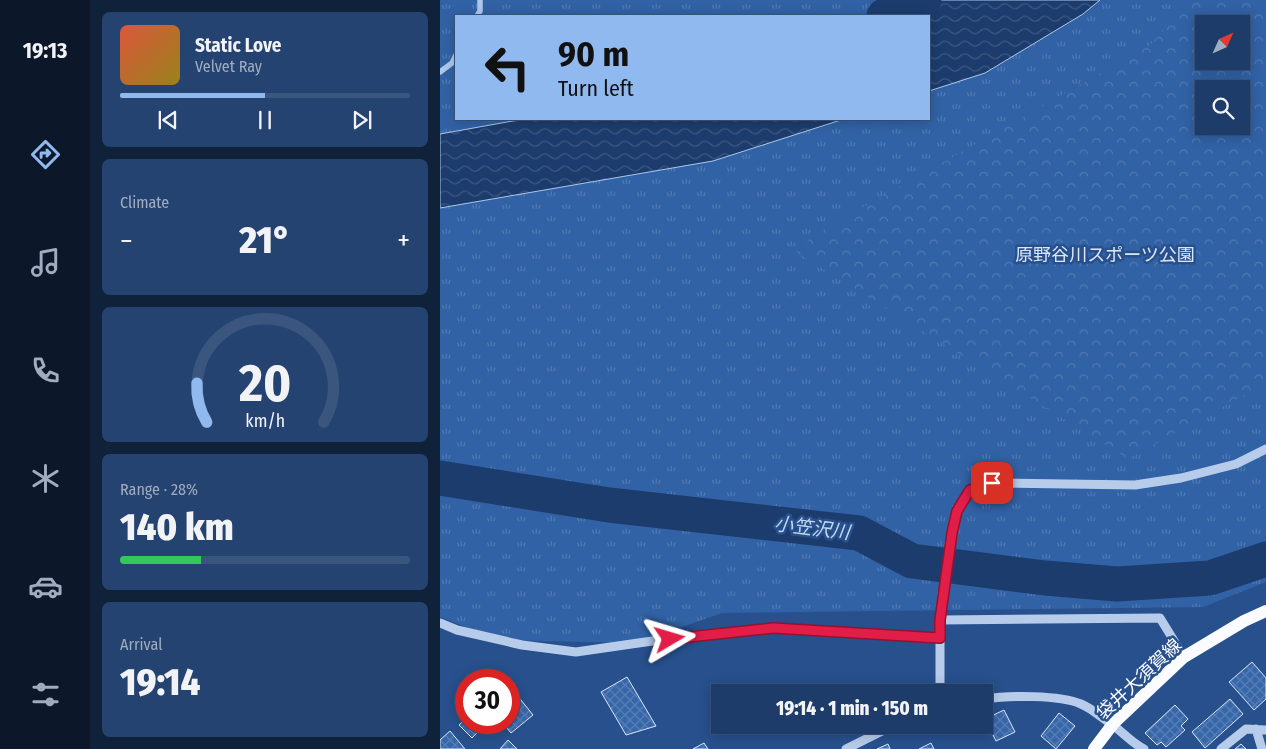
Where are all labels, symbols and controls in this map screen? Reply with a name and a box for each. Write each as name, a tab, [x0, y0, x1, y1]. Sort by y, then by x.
north arrow	[1195, 15, 1250, 70]
map controls	[1195, 15, 1250, 135]
text: 90 m	[558, 33, 629, 75]
text: Static Love	[195, 34, 282, 57]
icon: left	[475, 35, 540, 100]
text: 19:13	[23, 37, 67, 64]
text: Velvet Ray	[195, 57, 262, 76]
text: Turn left	[558, 75, 634, 102]
button: search	[1195, 80, 1250, 135]
icon: previous	[154, 106, 182, 134]
icon: pause	[251, 106, 279, 134]
icon: next	[348, 106, 376, 134]
icon: directions	[28, 137, 63, 172]
text: Climate	[120, 193, 169, 212]
text: 21°	[239, 217, 291, 263]
text: −	[120, 224, 133, 257]
text: +	[397, 224, 410, 257]
park label: 原野谷川スポーツ公園	[1015, 244, 1195, 266]
icon: music	[28, 245, 63, 280]
text: 20	[238, 352, 291, 415]
icon: phone	[28, 353, 63, 388]
text: km/h	[245, 410, 285, 432]
icon: climate	[28, 461, 63, 496]
pin	[971, 462, 1013, 504]
icon: arrive	[978, 469, 1006, 497]
text: Range · 28%	[120, 480, 198, 499]
text: 140 km	[120, 504, 234, 550]
water label: 小笠沢川	[773, 512, 853, 544]
icon: car	[28, 569, 63, 604]
position arrow	[643, 612, 695, 664]
street label: 袋井大須賀線	[1092, 634, 1186, 724]
text: Arrival	[120, 635, 162, 654]
text: 19:14	[120, 659, 200, 705]
speed limit sign: 30	[455, 669, 520, 734]
icon: filters	[28, 677, 63, 712]
text: 19:14 · 1 min · 150 m	[776, 697, 928, 720]

